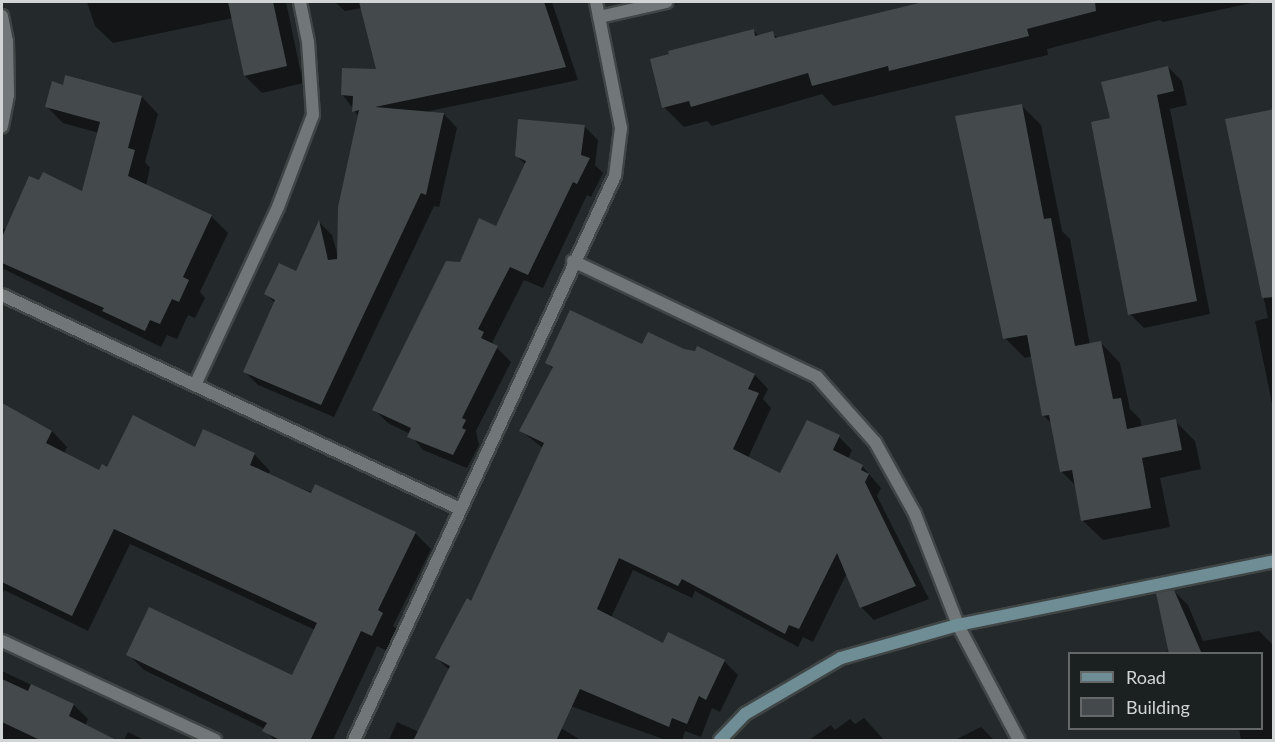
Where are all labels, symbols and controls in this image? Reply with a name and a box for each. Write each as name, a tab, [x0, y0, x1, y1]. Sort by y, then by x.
legend	[1068, 652, 1263, 730]
text: Road	[1126, 666, 1166, 688]
text: Building	[1126, 696, 1190, 718]

